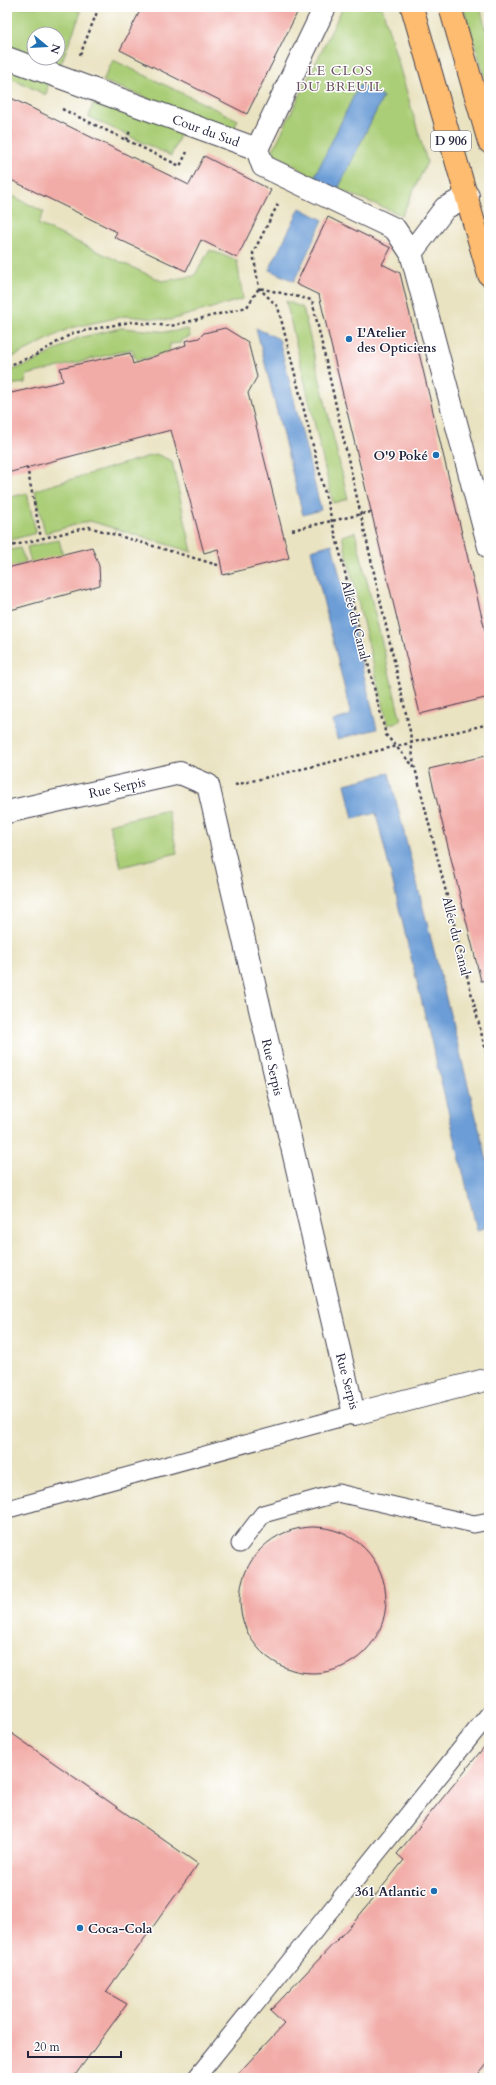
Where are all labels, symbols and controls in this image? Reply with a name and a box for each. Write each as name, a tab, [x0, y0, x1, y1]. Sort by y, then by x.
north arrow	[26, 26, 66, 66]
text: N	[46, 42, 64, 56]
district label: LE CLOS DU BREUIL	[296, 61, 384, 96]
street label: Cour du Sud	[169, 110, 242, 151]
road number: D 906	[431, 131, 471, 151]
place label: L'Atelier des Opticiens	[357, 324, 436, 357]
marker: L'Atelier des Opticiens	[344, 334, 354, 344]
place label: O'9 Poké	[373, 447, 428, 465]
marker: O'9 Poké	[431, 450, 441, 460]
street label: Allée du Canal	[337, 579, 374, 662]
street label: Rue Serpis	[87, 773, 147, 803]
street label: Allée du Canal	[438, 895, 475, 978]
street label: Rue Serpis	[257, 1037, 287, 1097]
street label: Rue Serpis	[331, 1351, 363, 1411]
place label: 361 Atlantic	[355, 1883, 426, 1901]
marker: 361 Atlantic	[429, 1886, 439, 1896]
place label: Coca-Cola	[88, 1920, 153, 1938]
marker: Coca-Cola	[75, 1923, 85, 1933]
scale bar	[28, 2033, 121, 2059]
text: 20 m	[34, 2039, 61, 2055]

